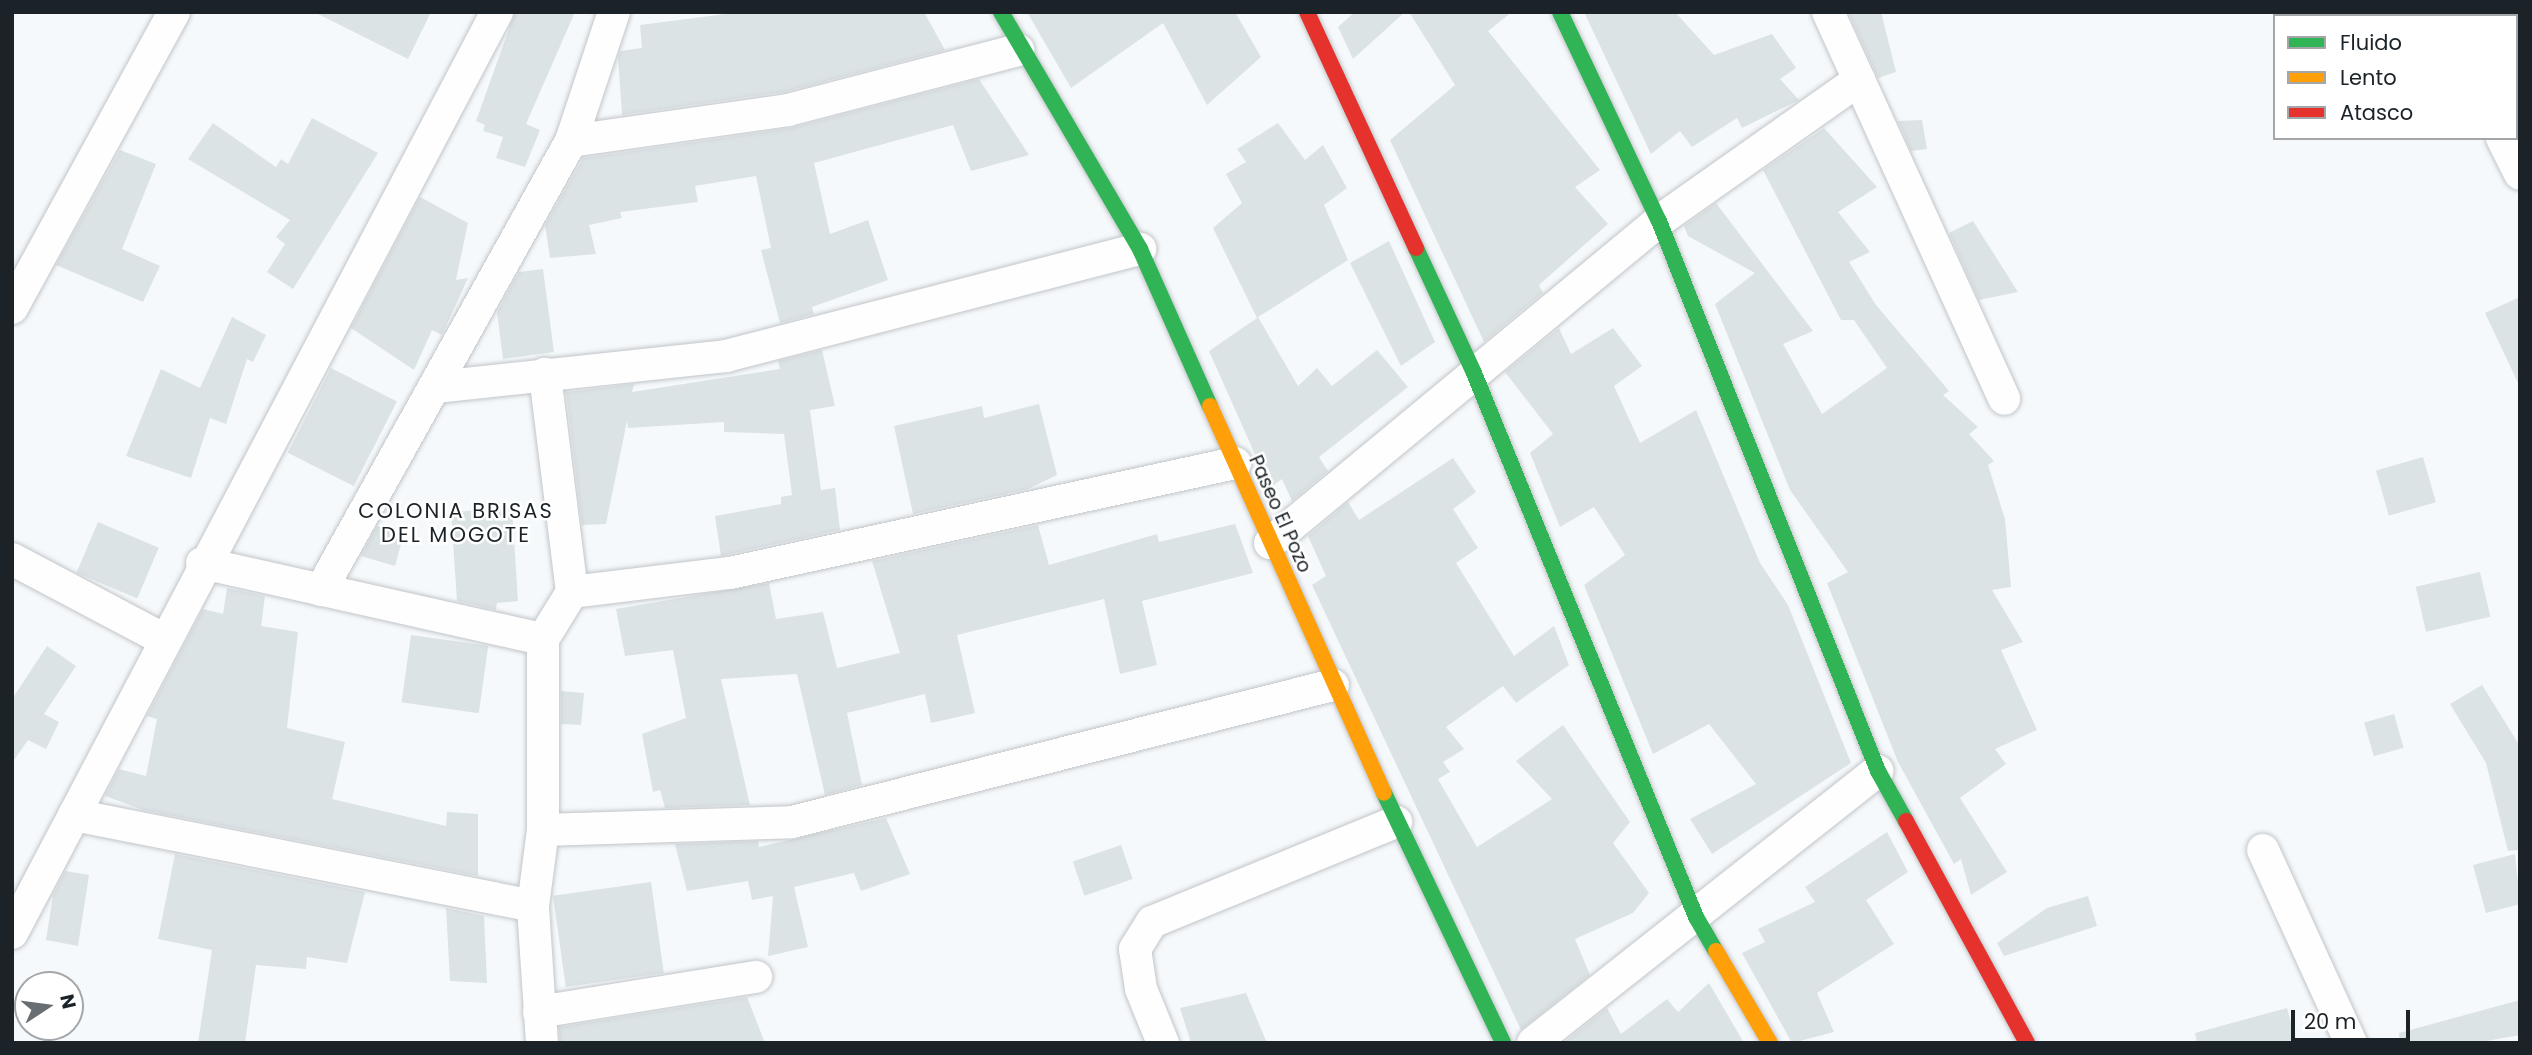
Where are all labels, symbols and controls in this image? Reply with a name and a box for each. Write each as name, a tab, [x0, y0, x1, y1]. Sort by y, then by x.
legend	[2273, 14, 2518, 140]
text: Fluido	[2340, 28, 2402, 57]
text: Lento	[2340, 63, 2397, 92]
text: Atasco	[2340, 98, 2413, 127]
street label: Paseo El Pozo	[1244, 452, 1316, 576]
district label: COLONIA BRISAS DEL MOGOTE	[360, 498, 552, 548]
north arrow	[14, 971, 84, 1041]
text: N	[53, 992, 83, 1012]
scale bar	[2294, 996, 2413, 1040]
text: 20 m	[2304, 1007, 2357, 1036]

